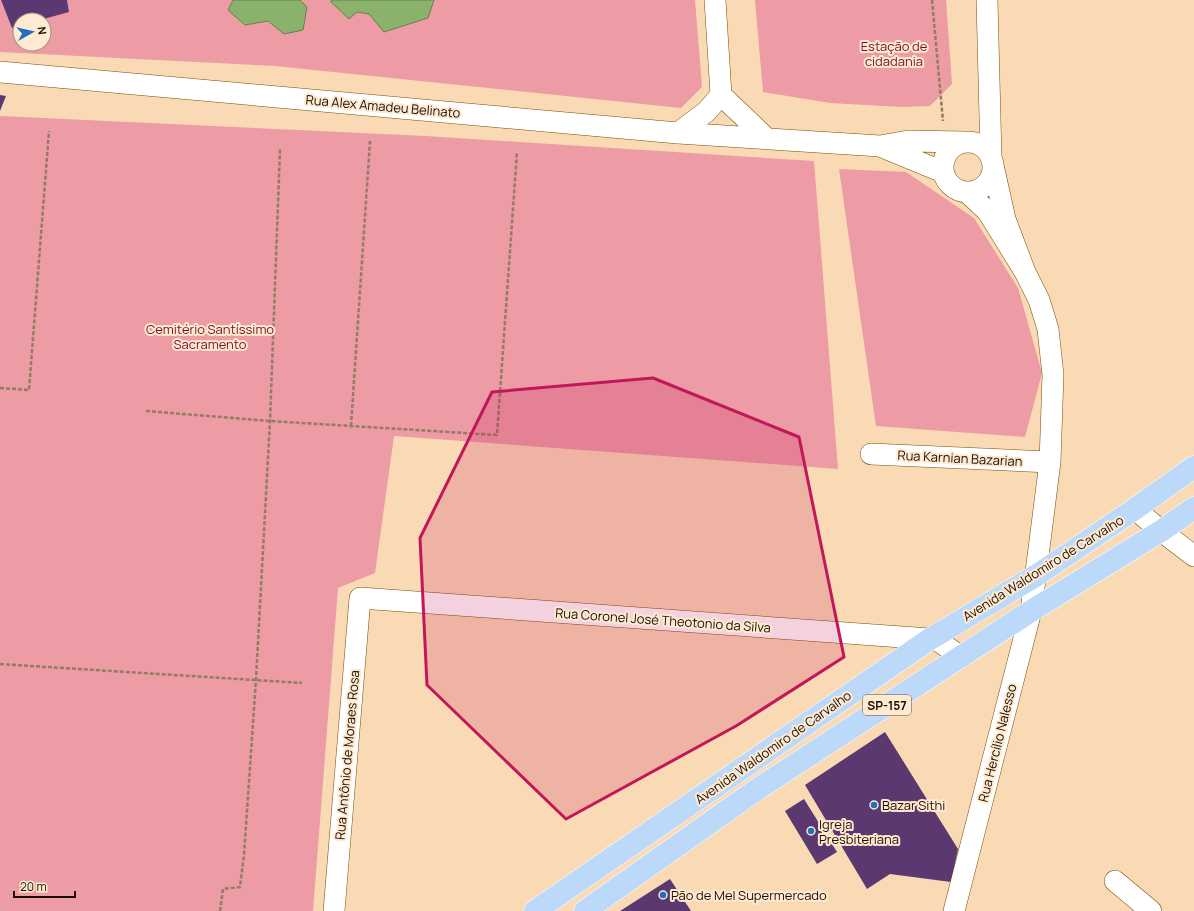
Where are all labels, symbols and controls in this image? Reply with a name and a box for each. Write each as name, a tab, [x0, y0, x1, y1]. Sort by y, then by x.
north arrow	[12, 12, 52, 52]
text: N	[34, 26, 50, 36]
park label: Estação de cidadania	[861, 37, 928, 70]
street label: Rua Alex Amadeu Belinato	[305, 90, 461, 122]
park label: Cemitério Santíssimo Sacramento	[146, 320, 274, 353]
street label: Rua Karnian Bazarian	[897, 446, 1023, 470]
street label: Avenida Waldomiro de Carvalho	[959, 511, 1127, 625]
street label: Rua Coronel José Theotonio da Silva	[555, 603, 771, 637]
street label: Rua Antônio de Moraes Rosa	[331, 669, 363, 841]
street label: Rua Hercílio Nalesso	[974, 682, 1020, 804]
street label: Avenida Waldomiro de Carvalho	[691, 686, 855, 808]
road number: SP-157	[863, 695, 911, 715]
place label: Bazar Sithi	[882, 796, 945, 814]
marker: Bazar Sithi	[869, 800, 879, 810]
place label: Igreja Presbiteriana	[819, 815, 899, 848]
marker: Igreja Presbiteriana	[806, 826, 816, 836]
scale bar	[14, 873, 75, 899]
text: 20 m	[20, 878, 47, 895]
place label: Pão de Mel Supermercado	[671, 886, 827, 904]
marker: Pão de Mel Supermercado	[658, 890, 668, 900]

